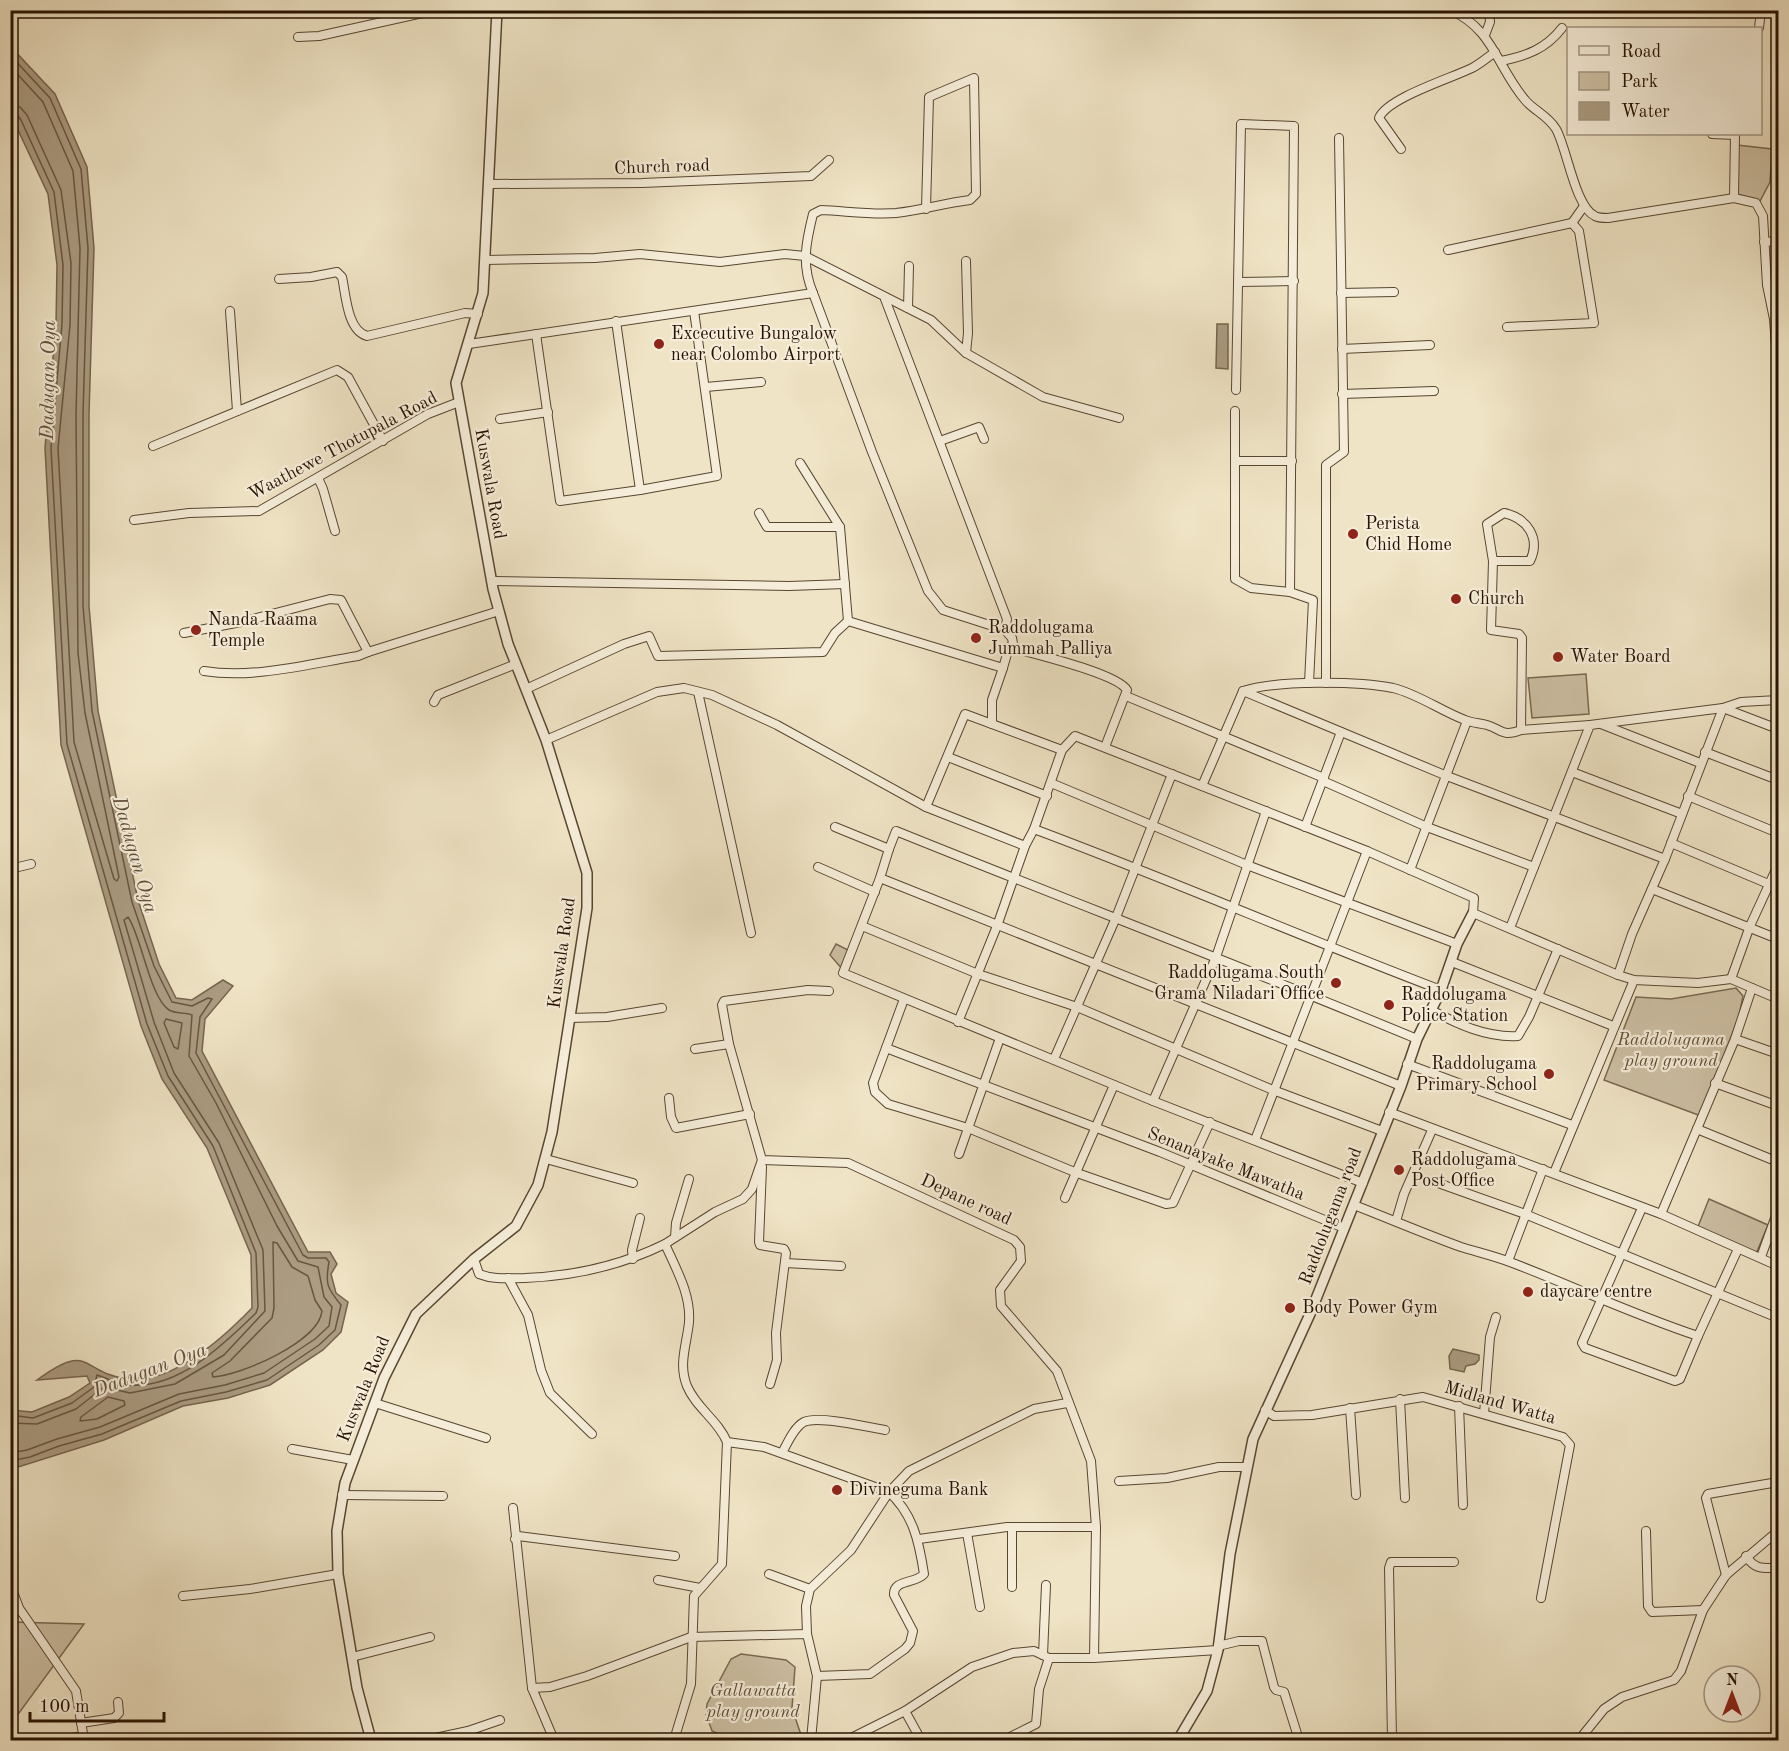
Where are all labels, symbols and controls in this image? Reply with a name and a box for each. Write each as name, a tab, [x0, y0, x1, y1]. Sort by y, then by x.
legend	[1567, 27, 1762, 135]
text: Road	[1621, 43, 1661, 61]
text: Park	[1621, 73, 1658, 91]
text: Water	[1621, 103, 1670, 121]
street label: Church road	[614, 156, 710, 178]
water label: Dadugan Oya	[38, 319, 60, 441]
place label: Excecutive Bungalow near Colombo Airport	[671, 325, 841, 364]
marker: Excecutive Bungalow near Colombo Airport	[652, 337, 666, 351]
street label: Waathewe Thotupala Road	[246, 389, 440, 503]
street label: Kuswala Road	[471, 427, 509, 541]
place label: Perista Chid Home	[1365, 515, 1452, 554]
marker: Perista Chid Home	[1346, 527, 1360, 541]
place label: Church	[1468, 590, 1525, 608]
marker: Church	[1449, 592, 1463, 606]
place label: Nanda Raama Temple	[208, 611, 318, 650]
place label: Raddolugama Jummah Palliya	[988, 619, 1113, 658]
marker: Nanda Raama Temple	[189, 623, 203, 637]
marker: Raddolugama Jummah Palliya	[969, 631, 983, 645]
place label: Water Board	[1570, 648, 1671, 666]
marker: Water Board	[1551, 650, 1565, 664]
water label: Dadugan Oya	[108, 793, 160, 916]
street label: Kuswala Road	[545, 896, 579, 1010]
place label: Raddolugama South Grama Niladari Office	[1154, 964, 1324, 1003]
marker: Raddolugama South Grama Niladari Office	[1329, 976, 1343, 990]
place label: Raddolugama Police Station	[1401, 986, 1509, 1025]
marker: Raddolugama Police Station	[1382, 998, 1396, 1012]
park label: Raddolugama play ground	[1616, 1031, 1725, 1070]
place label: Raddolugama Primary School	[1416, 1055, 1537, 1094]
marker: Raddolugama Primary School	[1542, 1067, 1556, 1081]
street label: Senanayake Mawatha	[1145, 1124, 1307, 1204]
street label: Raddolugama road	[1297, 1145, 1365, 1287]
place label: Raddolugama Post Office	[1411, 1151, 1517, 1190]
marker: Raddolugama Post Office	[1392, 1163, 1406, 1177]
street label: Depane road	[918, 1171, 1014, 1229]
place label: daycare centre	[1540, 1283, 1652, 1301]
marker: daycare centre	[1521, 1285, 1535, 1299]
place label: Body Power Gym	[1302, 1299, 1438, 1317]
marker: Body Power Gym	[1283, 1301, 1297, 1315]
street label: Kuswala Road	[335, 1334, 393, 1444]
water label: Dadugan Oya	[89, 1340, 210, 1402]
street label: Midland Watta	[1442, 1378, 1558, 1428]
place label: Divineguma Bank	[849, 1481, 988, 1499]
marker: Divineguma Bank	[830, 1483, 844, 1497]
north arrow	[1702, 1664, 1762, 1724]
text: N	[1726, 1673, 1739, 1689]
park label: Gallawatta play ground	[704, 1682, 800, 1721]
scale bar	[30, 1685, 164, 1723]
text: 100 m	[39, 1698, 90, 1716]

